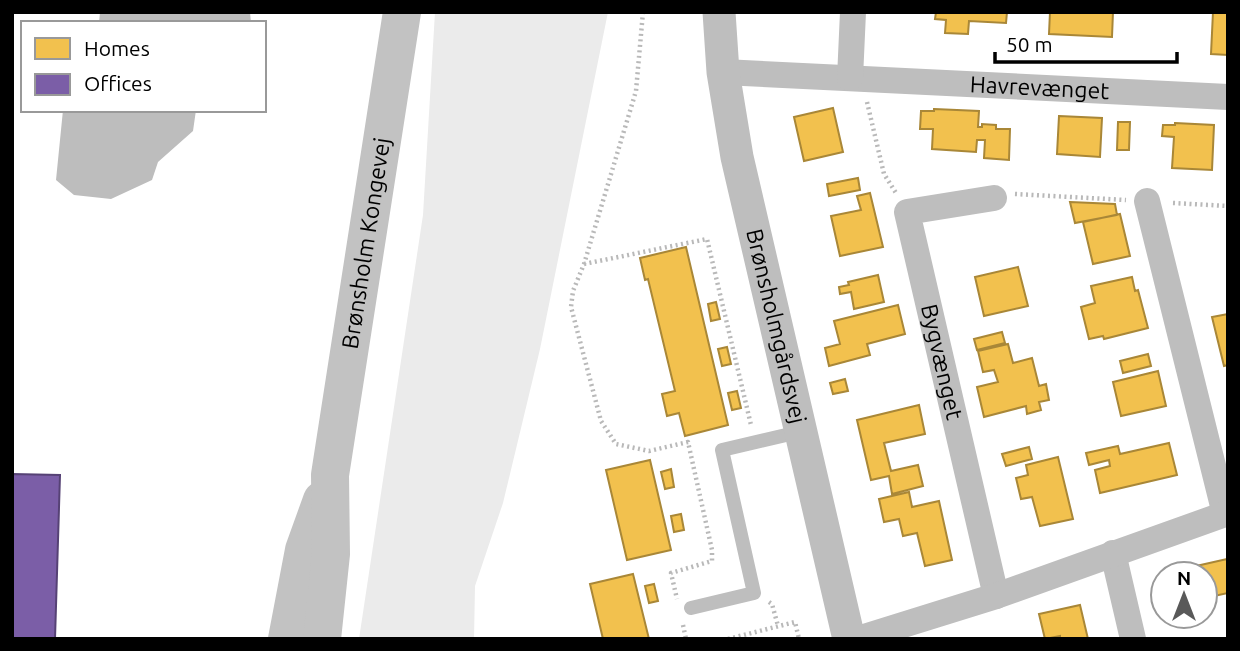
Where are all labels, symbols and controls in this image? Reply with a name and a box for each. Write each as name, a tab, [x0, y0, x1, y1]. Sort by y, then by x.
legend	[21, 21, 266, 112]
scale bar	[995, 21, 1177, 65]
text: 50 m	[1006, 32, 1053, 56]
text: Homes	[84, 36, 150, 60]
text: Offices	[84, 71, 152, 95]
street label: Havrevænget	[969, 71, 1110, 103]
street label: Brønsholm Kongevej	[337, 136, 394, 351]
street label: Brønsholmgårdsvej	[742, 226, 812, 426]
street label: Bygvænget	[917, 302, 968, 422]
north arrow	[1149, 560, 1219, 630]
text: N	[1177, 567, 1191, 589]

